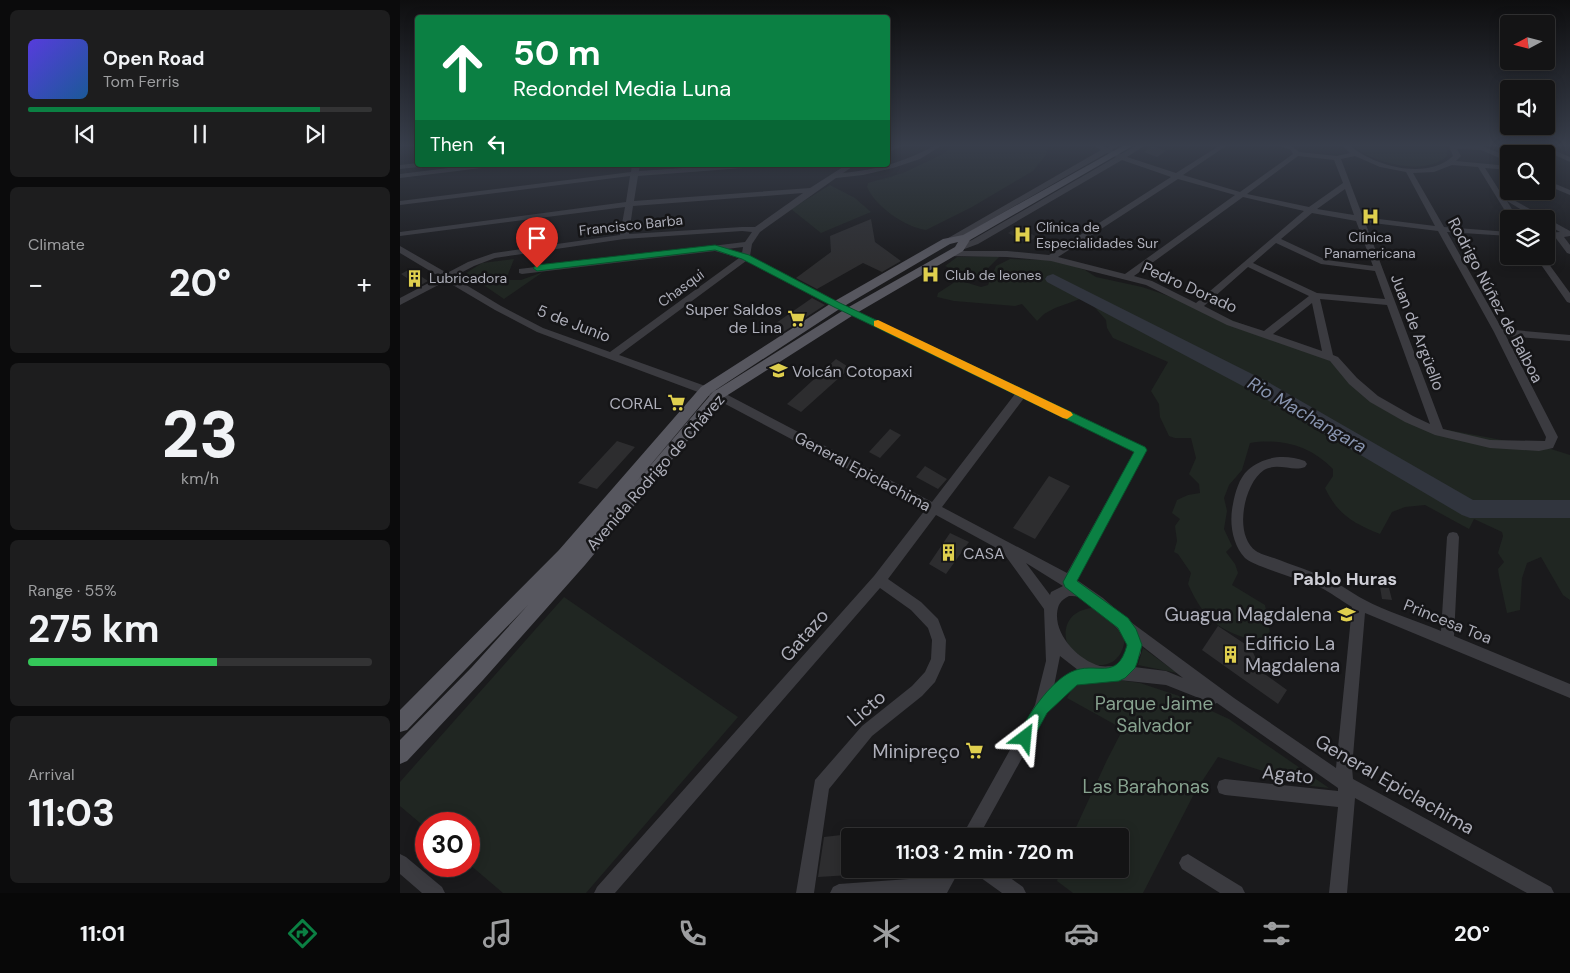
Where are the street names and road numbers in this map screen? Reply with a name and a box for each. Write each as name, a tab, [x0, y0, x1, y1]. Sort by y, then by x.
street label: Francisco Barba	[578, 211, 684, 239]
street label: Rodrigo Núñez de Balboa	[1443, 214, 1548, 387]
street label: Pedro Dorado	[1139, 257, 1241, 318]
street label: Chasqui	[654, 265, 708, 311]
street label: Juan de Argüello	[1386, 271, 1449, 393]
street label: 5 de Junio	[534, 300, 614, 347]
street label: Avenida Rodrigo de Chávez	[582, 390, 729, 555]
street label: General Epiclachima	[791, 427, 935, 516]
street label: Princesa Toa	[1401, 594, 1495, 649]
street label: Gatazo	[775, 604, 834, 667]
street label: Licto	[842, 685, 891, 732]
street label: General Epiclachima	[1311, 729, 1479, 840]
street label: Agato	[1261, 759, 1315, 790]

